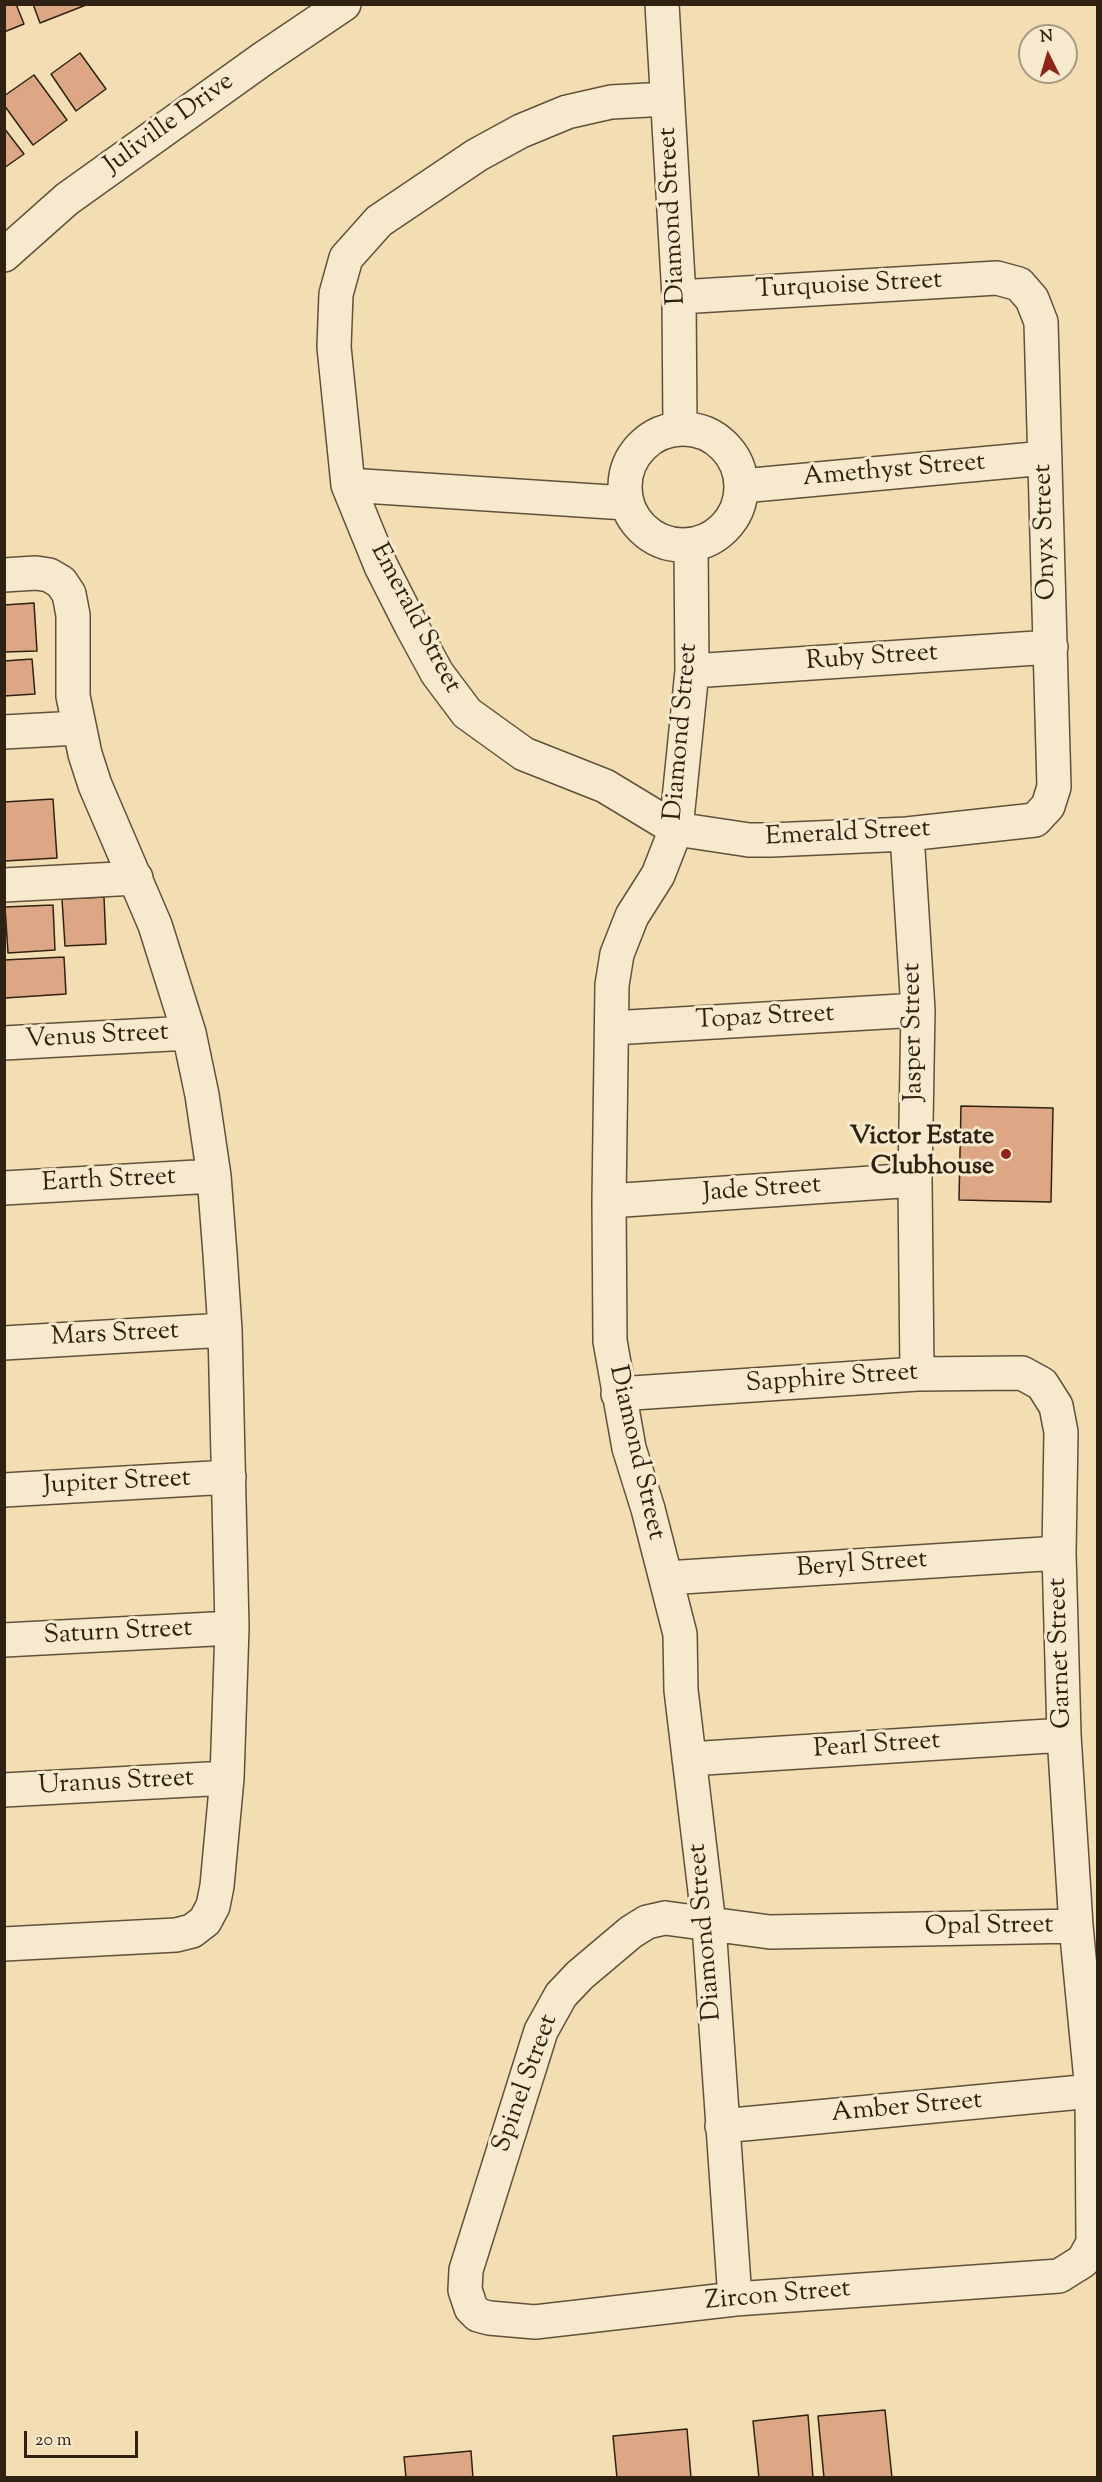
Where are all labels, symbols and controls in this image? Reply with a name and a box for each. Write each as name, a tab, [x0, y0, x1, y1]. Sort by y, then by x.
north arrow	[1018, 24, 1078, 84]
text: N	[1039, 26, 1054, 50]
street label: Juliville Drive	[99, 68, 241, 182]
street label: Diamond Street	[654, 126, 694, 306]
street label: Turquoise Street	[755, 267, 943, 307]
street label: Amethyst Street	[802, 448, 986, 496]
street label: Onyx Street	[1029, 463, 1065, 601]
street label: Emerald Street	[361, 539, 467, 699]
street label: Ruby Street	[805, 639, 939, 679]
street label: Diamond Street	[660, 642, 706, 822]
street label: Emerald Street	[765, 815, 931, 855]
street label: Jasper Street	[898, 962, 932, 1102]
street label: Topaz Street	[695, 1000, 835, 1038]
street label: Venus Street	[25, 1019, 169, 1057]
place label: Victor Estate Clubhouse	[850, 1123, 994, 1184]
marker: Victor Estate Clubhouse	[999, 1147, 1013, 1161]
street label: Earth Street	[41, 1163, 177, 1201]
street label: Jade Street	[702, 1171, 822, 1211]
street label: Mars Street	[50, 1317, 180, 1355]
street label: Sapphire Street	[745, 1358, 919, 1402]
street label: Diamond Street	[600, 1363, 670, 1543]
street label: Jupiter Street	[42, 1465, 192, 1503]
street label: Beryl Street	[796, 1546, 928, 1586]
street label: Garnet Street	[1044, 1577, 1080, 1729]
street label: Saturn Street	[43, 1615, 193, 1653]
street label: Pearl Street	[813, 1727, 941, 1767]
street label: Uranus Street	[37, 1764, 195, 1804]
street label: Diamond Street	[684, 1842, 730, 2022]
street label: Opal Street	[924, 1911, 1054, 1945]
street label: Spinel Street	[488, 2011, 566, 2157]
street label: Amber Street	[830, 2087, 984, 2131]
street label: Zircon Street	[704, 2275, 852, 2319]
scale bar	[27, 2419, 141, 2457]
text: 20 m	[35, 2428, 72, 2454]

